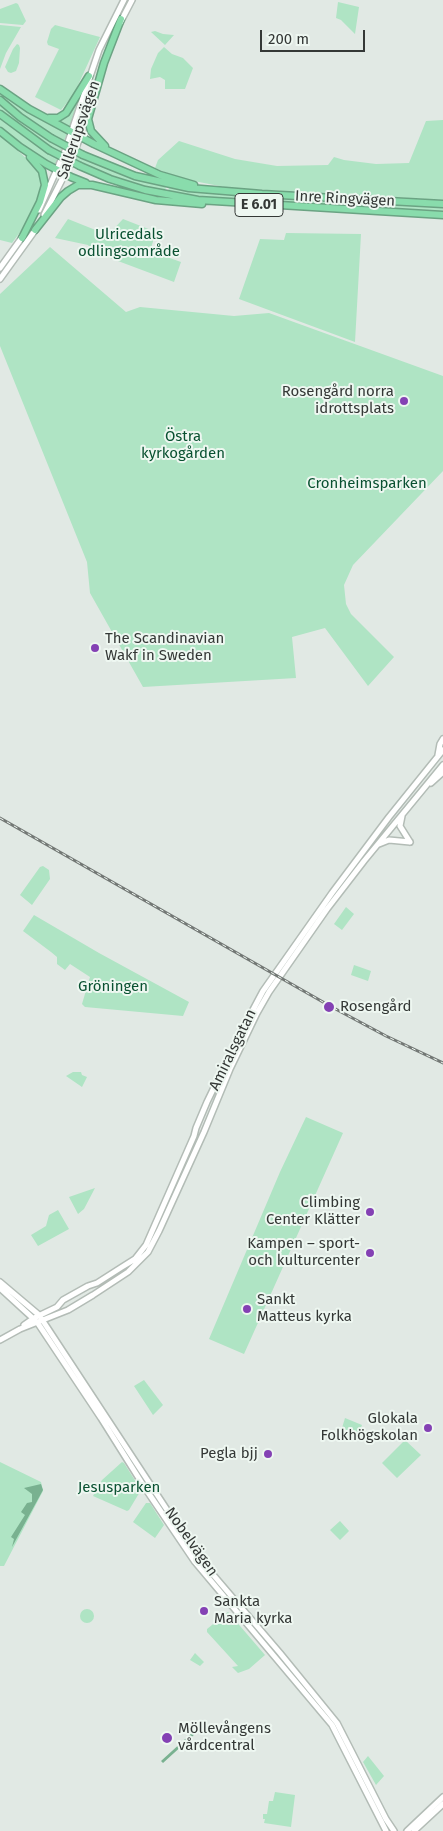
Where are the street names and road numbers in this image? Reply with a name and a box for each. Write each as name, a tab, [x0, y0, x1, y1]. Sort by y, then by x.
street label: Sallerupsvägen	[54, 78, 104, 182]
street label: Inre Ringvägen	[294, 187, 396, 211]
road number: E 6.01	[235, 194, 283, 216]
street label: Amiralsgatan	[206, 1006, 260, 1094]
street label: Nobelvägen	[161, 1504, 221, 1580]

